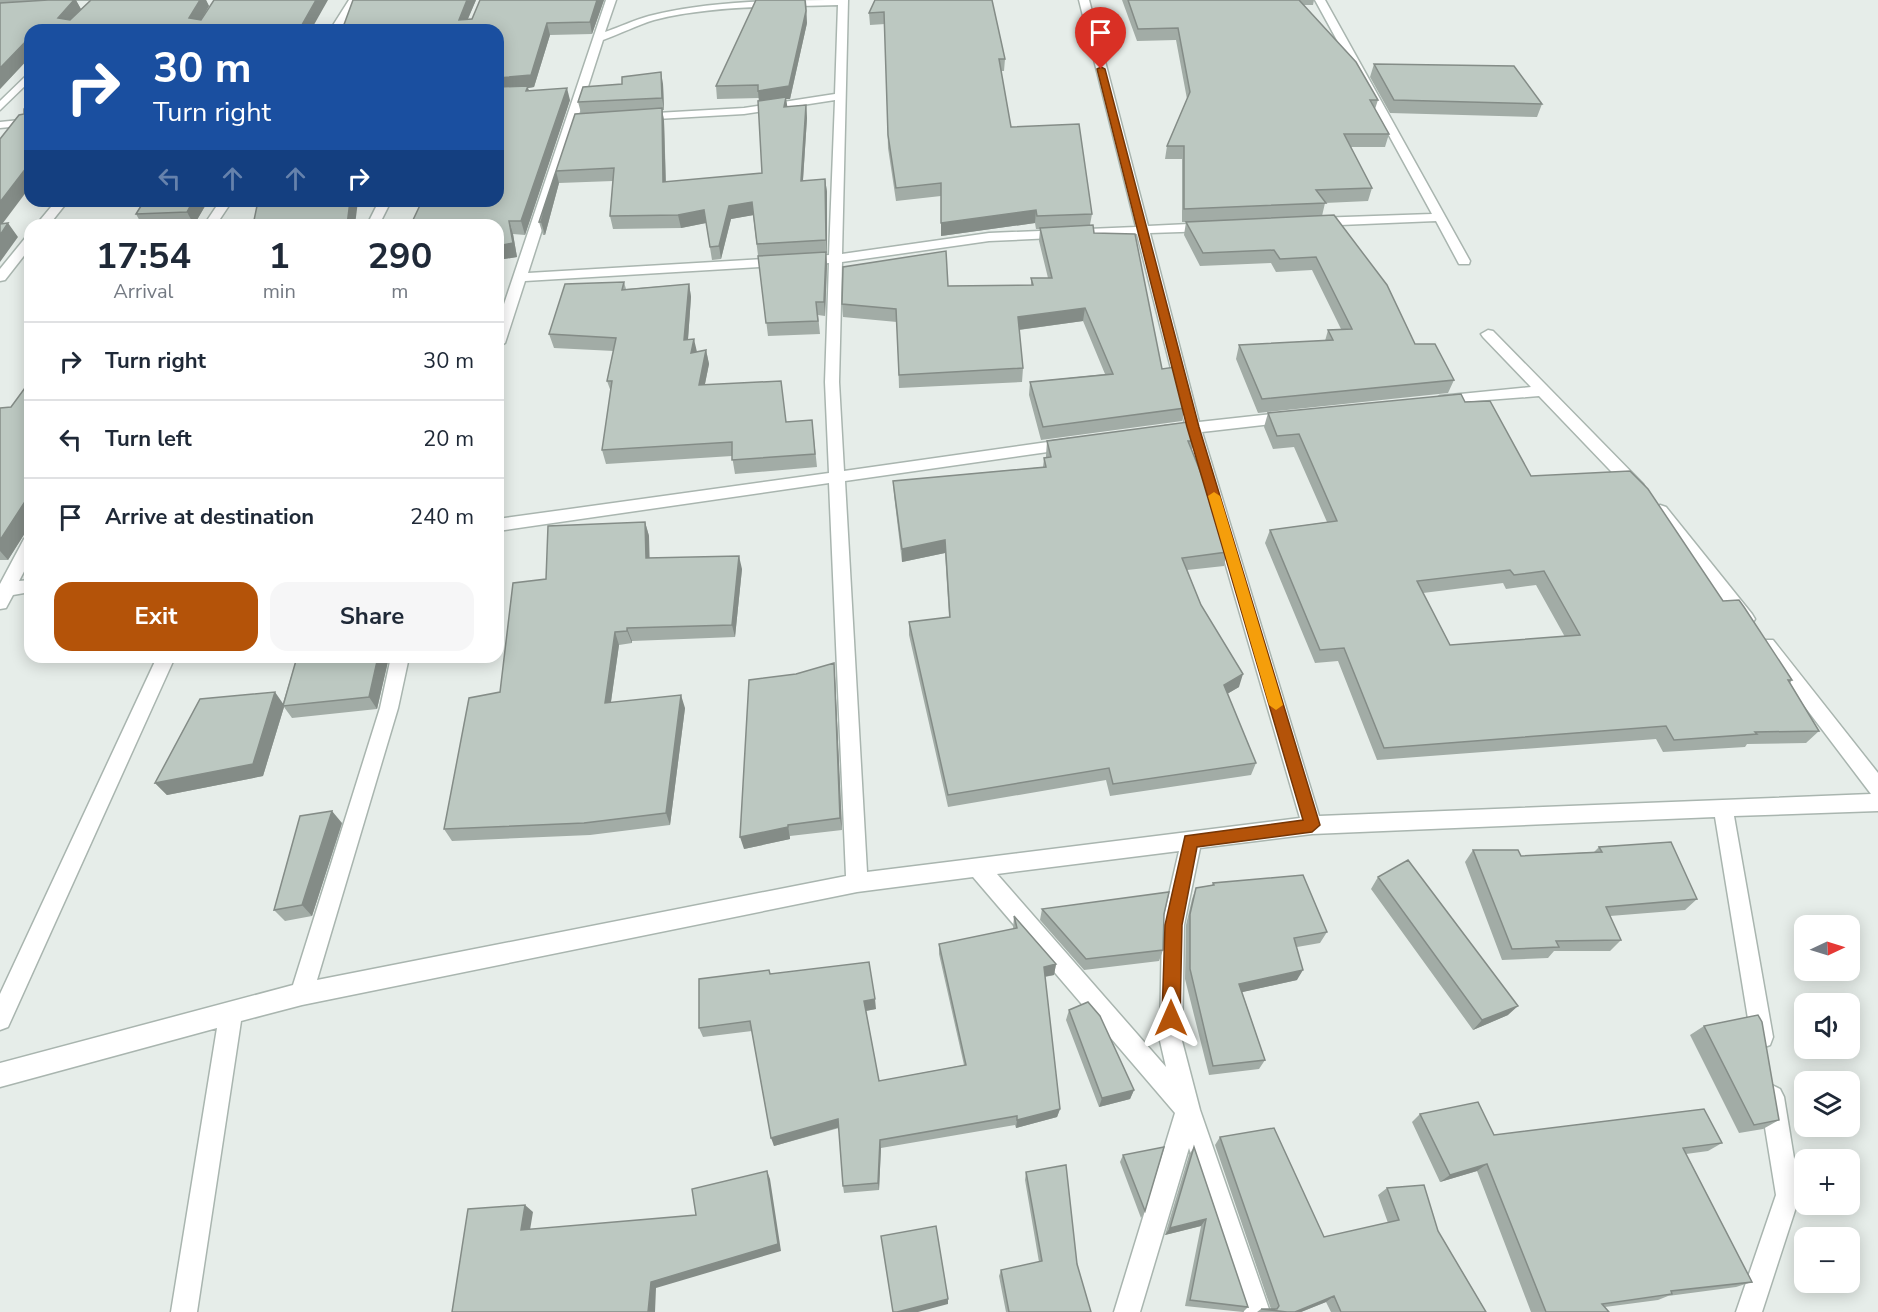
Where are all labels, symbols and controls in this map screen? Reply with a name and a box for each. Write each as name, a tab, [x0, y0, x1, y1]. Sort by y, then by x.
pin	[1075, 7, 1126, 69]
icon: arrive	[1084, 16, 1117, 49]
text: 30 m	[153, 40, 252, 97]
icon: right	[54, 48, 132, 126]
text: Turn right	[153, 94, 271, 131]
icon: left	[153, 162, 186, 195]
icon: ahead	[216, 162, 249, 195]
icon: ahead	[279, 162, 312, 195]
icon: right	[342, 162, 375, 195]
text: 17:54	[96, 232, 191, 281]
text: 1	[268, 232, 290, 281]
text: 290	[367, 232, 432, 281]
text: Arrival	[113, 278, 173, 305]
text: min	[263, 278, 296, 305]
text: m	[391, 278, 408, 305]
icon: right	[54, 345, 87, 378]
text: Turn right	[105, 346, 206, 376]
text: 30 m	[423, 346, 474, 376]
icon: left	[54, 423, 87, 456]
text: Turn left	[105, 424, 192, 454]
text: 20 m	[423, 424, 474, 454]
icon: arrive	[54, 501, 87, 534]
text: Arrive at destination	[105, 502, 314, 532]
text: 240 m	[410, 502, 474, 532]
button: Exit	[54, 582, 258, 651]
button: Share	[270, 582, 474, 651]
north arrow	[1794, 915, 1860, 981]
map controls	[1794, 915, 1860, 1293]
position arrow	[1139, 986, 1203, 1050]
button: sound	[1794, 993, 1860, 1059]
button: layers	[1794, 1071, 1860, 1137]
button: +	[1794, 1149, 1860, 1215]
button: −	[1794, 1227, 1860, 1293]

